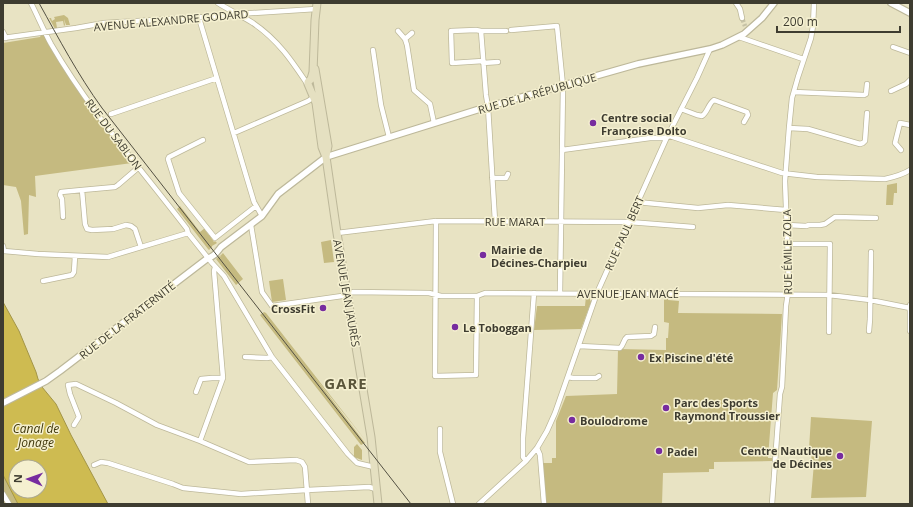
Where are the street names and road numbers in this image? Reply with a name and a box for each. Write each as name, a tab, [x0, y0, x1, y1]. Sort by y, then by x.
street label: AVENUE ALEXANDRE GODARD	[93, 6, 249, 34]
street label: RUE DE LA RÉPUBLIQUE	[476, 69, 598, 117]
street label: RUE DU SABLON	[82, 95, 146, 173]
street label: RUE PAUL BERT	[601, 193, 647, 273]
street label: RUE ÉMILE ZOLA	[779, 209, 795, 295]
street label: RUE MARAT	[485, 214, 545, 229]
street label: AVENUE JEAN JAURÈS	[330, 238, 364, 348]
street label: RUE DE LA FRATERNITÉ	[76, 278, 178, 362]
street label: AVENUE JEAN MACÉ	[577, 286, 679, 301]

